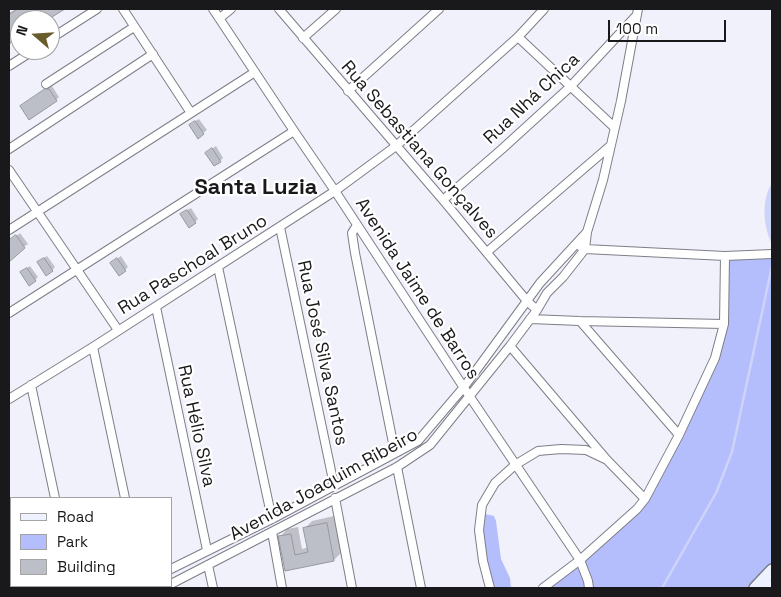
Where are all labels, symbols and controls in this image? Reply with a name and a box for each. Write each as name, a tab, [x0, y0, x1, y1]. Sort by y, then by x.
north arrow	[10, 10, 60, 60]
scale bar	[611, 10, 728, 42]
text: 100 m	[616, 19, 658, 38]
text: N	[12, 23, 32, 38]
street label: Rua Nhá Chica	[480, 49, 584, 149]
street label: Rua Sebastiana Gonçalves	[336, 57, 502, 243]
district label: Santa Luzia	[194, 175, 318, 201]
street label: Avenida Jaime de Barros	[350, 194, 484, 384]
street label: Rua Paschoal Bruno	[114, 210, 272, 320]
street label: Rua José Silva Santos	[292, 259, 352, 447]
street label: Rua Hélio Silva	[173, 363, 219, 489]
street label: Avenida Joaquim Ribeiro	[226, 424, 422, 546]
legend	[10, 497, 172, 587]
text: Road	[57, 507, 94, 526]
text: Park	[57, 532, 88, 551]
text: Building	[57, 557, 116, 576]

